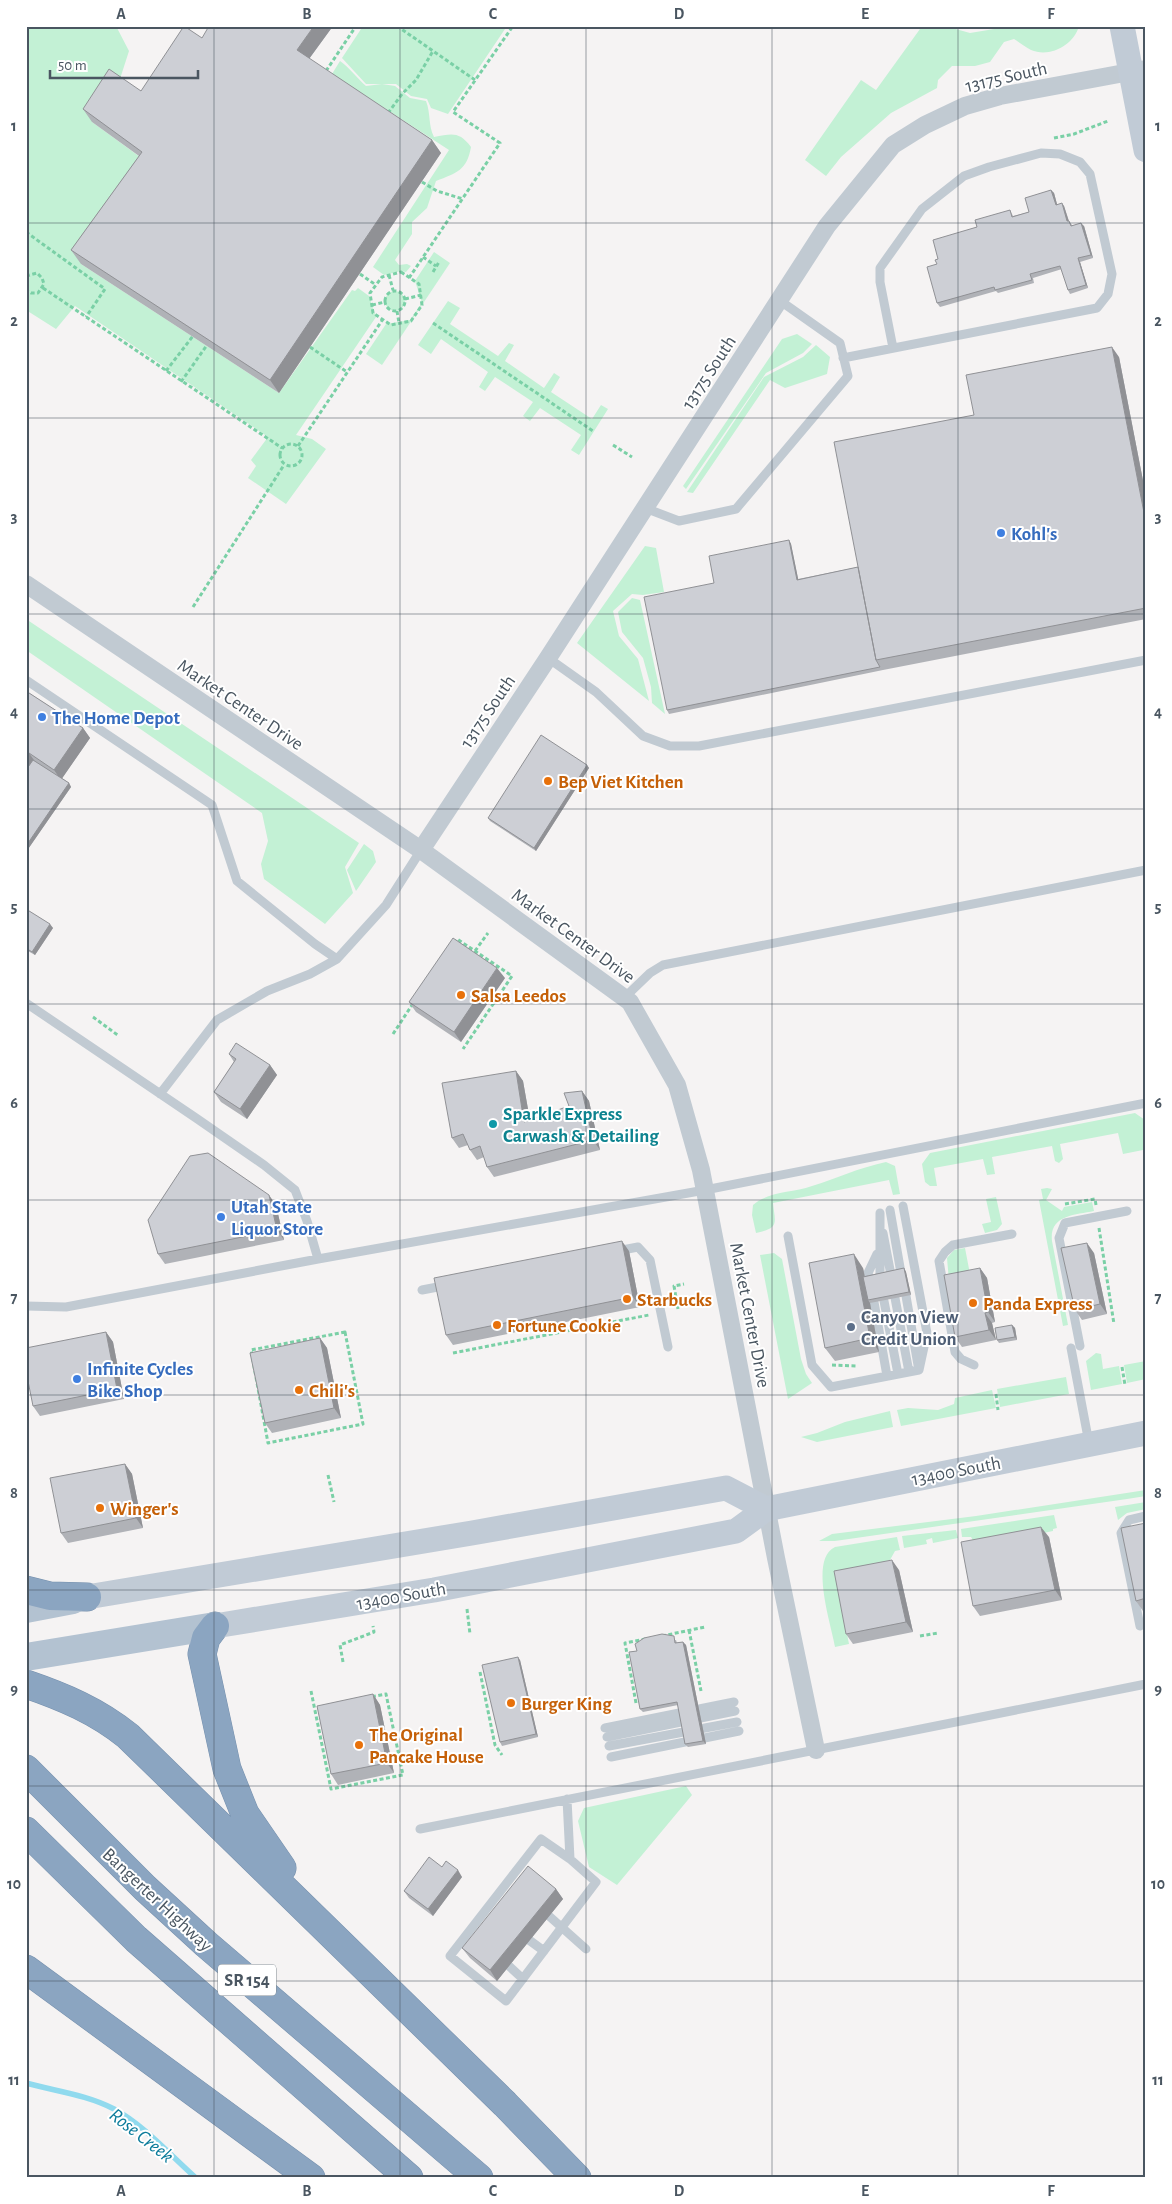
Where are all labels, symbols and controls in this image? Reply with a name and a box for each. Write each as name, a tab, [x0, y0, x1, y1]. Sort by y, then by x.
text: A	[116, 6, 126, 22]
text: B	[302, 6, 312, 22]
text: C	[489, 6, 498, 22]
text: D	[674, 6, 685, 22]
text: E	[861, 6, 869, 22]
text: F	[1047, 6, 1055, 22]
scale bar	[50, 48, 198, 80]
text: 50 m	[58, 58, 87, 73]
street label: 13175 South	[964, 59, 1049, 96]
text: 1	[11, 118, 17, 134]
text: 1	[1155, 118, 1161, 134]
text: 2	[10, 313, 18, 329]
text: 2	[1154, 313, 1162, 329]
street label: 13175 South	[679, 333, 740, 413]
text: 3	[11, 509, 18, 525]
text: 3	[1155, 509, 1162, 525]
place label: Kohl's	[1011, 525, 1057, 544]
marker: Kohl's	[995, 527, 1007, 539]
street label: Market Center Drive	[174, 656, 307, 754]
street label: 13175 South	[457, 672, 519, 752]
text: 4	[10, 704, 18, 720]
text: 4	[1154, 704, 1162, 720]
place label: The Home Depot	[52, 709, 180, 728]
marker: The Home Depot	[36, 711, 48, 723]
place label: Bep Viet Kitchen	[558, 773, 684, 792]
marker: Bep Viet Kitchen	[542, 775, 554, 787]
street label: Market Center Drive	[508, 885, 638, 987]
text: 5	[11, 899, 18, 915]
text: 5	[1155, 899, 1162, 915]
place label: Salsa Leedos	[471, 987, 566, 1006]
marker: Salsa Leedos	[455, 989, 467, 1001]
text: 6	[10, 1095, 18, 1111]
text: 6	[1154, 1095, 1162, 1111]
place label: Sparkle Express Carwash & Detailing	[503, 1105, 659, 1146]
marker: Sparkle Express Carwash & Detailing	[487, 1118, 499, 1130]
place label: Utah State Liquor Store	[231, 1198, 323, 1239]
marker: Utah State Liquor Store	[215, 1211, 227, 1223]
street label: Market Center Drive	[726, 1241, 773, 1389]
text: 7	[11, 1290, 18, 1306]
text: 7	[1155, 1290, 1162, 1306]
place label: Starbucks	[637, 1291, 712, 1310]
marker: Starbucks	[621, 1293, 633, 1305]
place label: Panda Express	[983, 1295, 1092, 1314]
marker: Panda Express	[967, 1297, 979, 1309]
place label: Canyon View Credit Union	[861, 1308, 959, 1349]
place label: Fortune Cookie	[507, 1317, 621, 1336]
marker: Fortune Cookie	[491, 1319, 503, 1331]
marker: Canyon View Credit Union	[845, 1321, 857, 1333]
place label: Infinite Cycles Bike Shop	[87, 1360, 193, 1401]
marker: Infinite Cycles Bike Shop	[71, 1373, 83, 1385]
place label: Chili's	[309, 1382, 355, 1401]
marker: Chili's	[293, 1384, 305, 1396]
street label: 13400 South	[910, 1454, 1002, 1489]
text: 8	[10, 1485, 18, 1501]
text: 8	[1154, 1485, 1162, 1501]
place label: Winger's	[110, 1500, 179, 1519]
marker: Winger's	[94, 1502, 106, 1514]
street label: 13400 South	[355, 1579, 447, 1614]
text: 9	[10, 1681, 18, 1697]
text: 9	[1154, 1681, 1162, 1697]
place label: Burger King	[521, 1695, 612, 1714]
marker: Burger King	[505, 1697, 517, 1709]
place label: The Original Pancake House	[369, 1726, 484, 1767]
marker: The Original Pancake House	[353, 1739, 365, 1751]
street label: Bangerter Highway	[99, 1845, 215, 1955]
text: 10	[7, 1876, 21, 1892]
text: 10	[1151, 1876, 1165, 1892]
road number: SR 154	[218, 1964, 276, 1996]
text: 11	[8, 2072, 20, 2088]
text: 11	[1152, 2072, 1164, 2088]
water label: Rose Creek	[106, 2105, 177, 2167]
text: A	[116, 2183, 126, 2199]
text: B	[302, 2183, 312, 2199]
text: C	[489, 2183, 498, 2199]
text: D	[674, 2183, 685, 2199]
text: E	[861, 2183, 869, 2199]
text: F	[1047, 2183, 1055, 2199]

